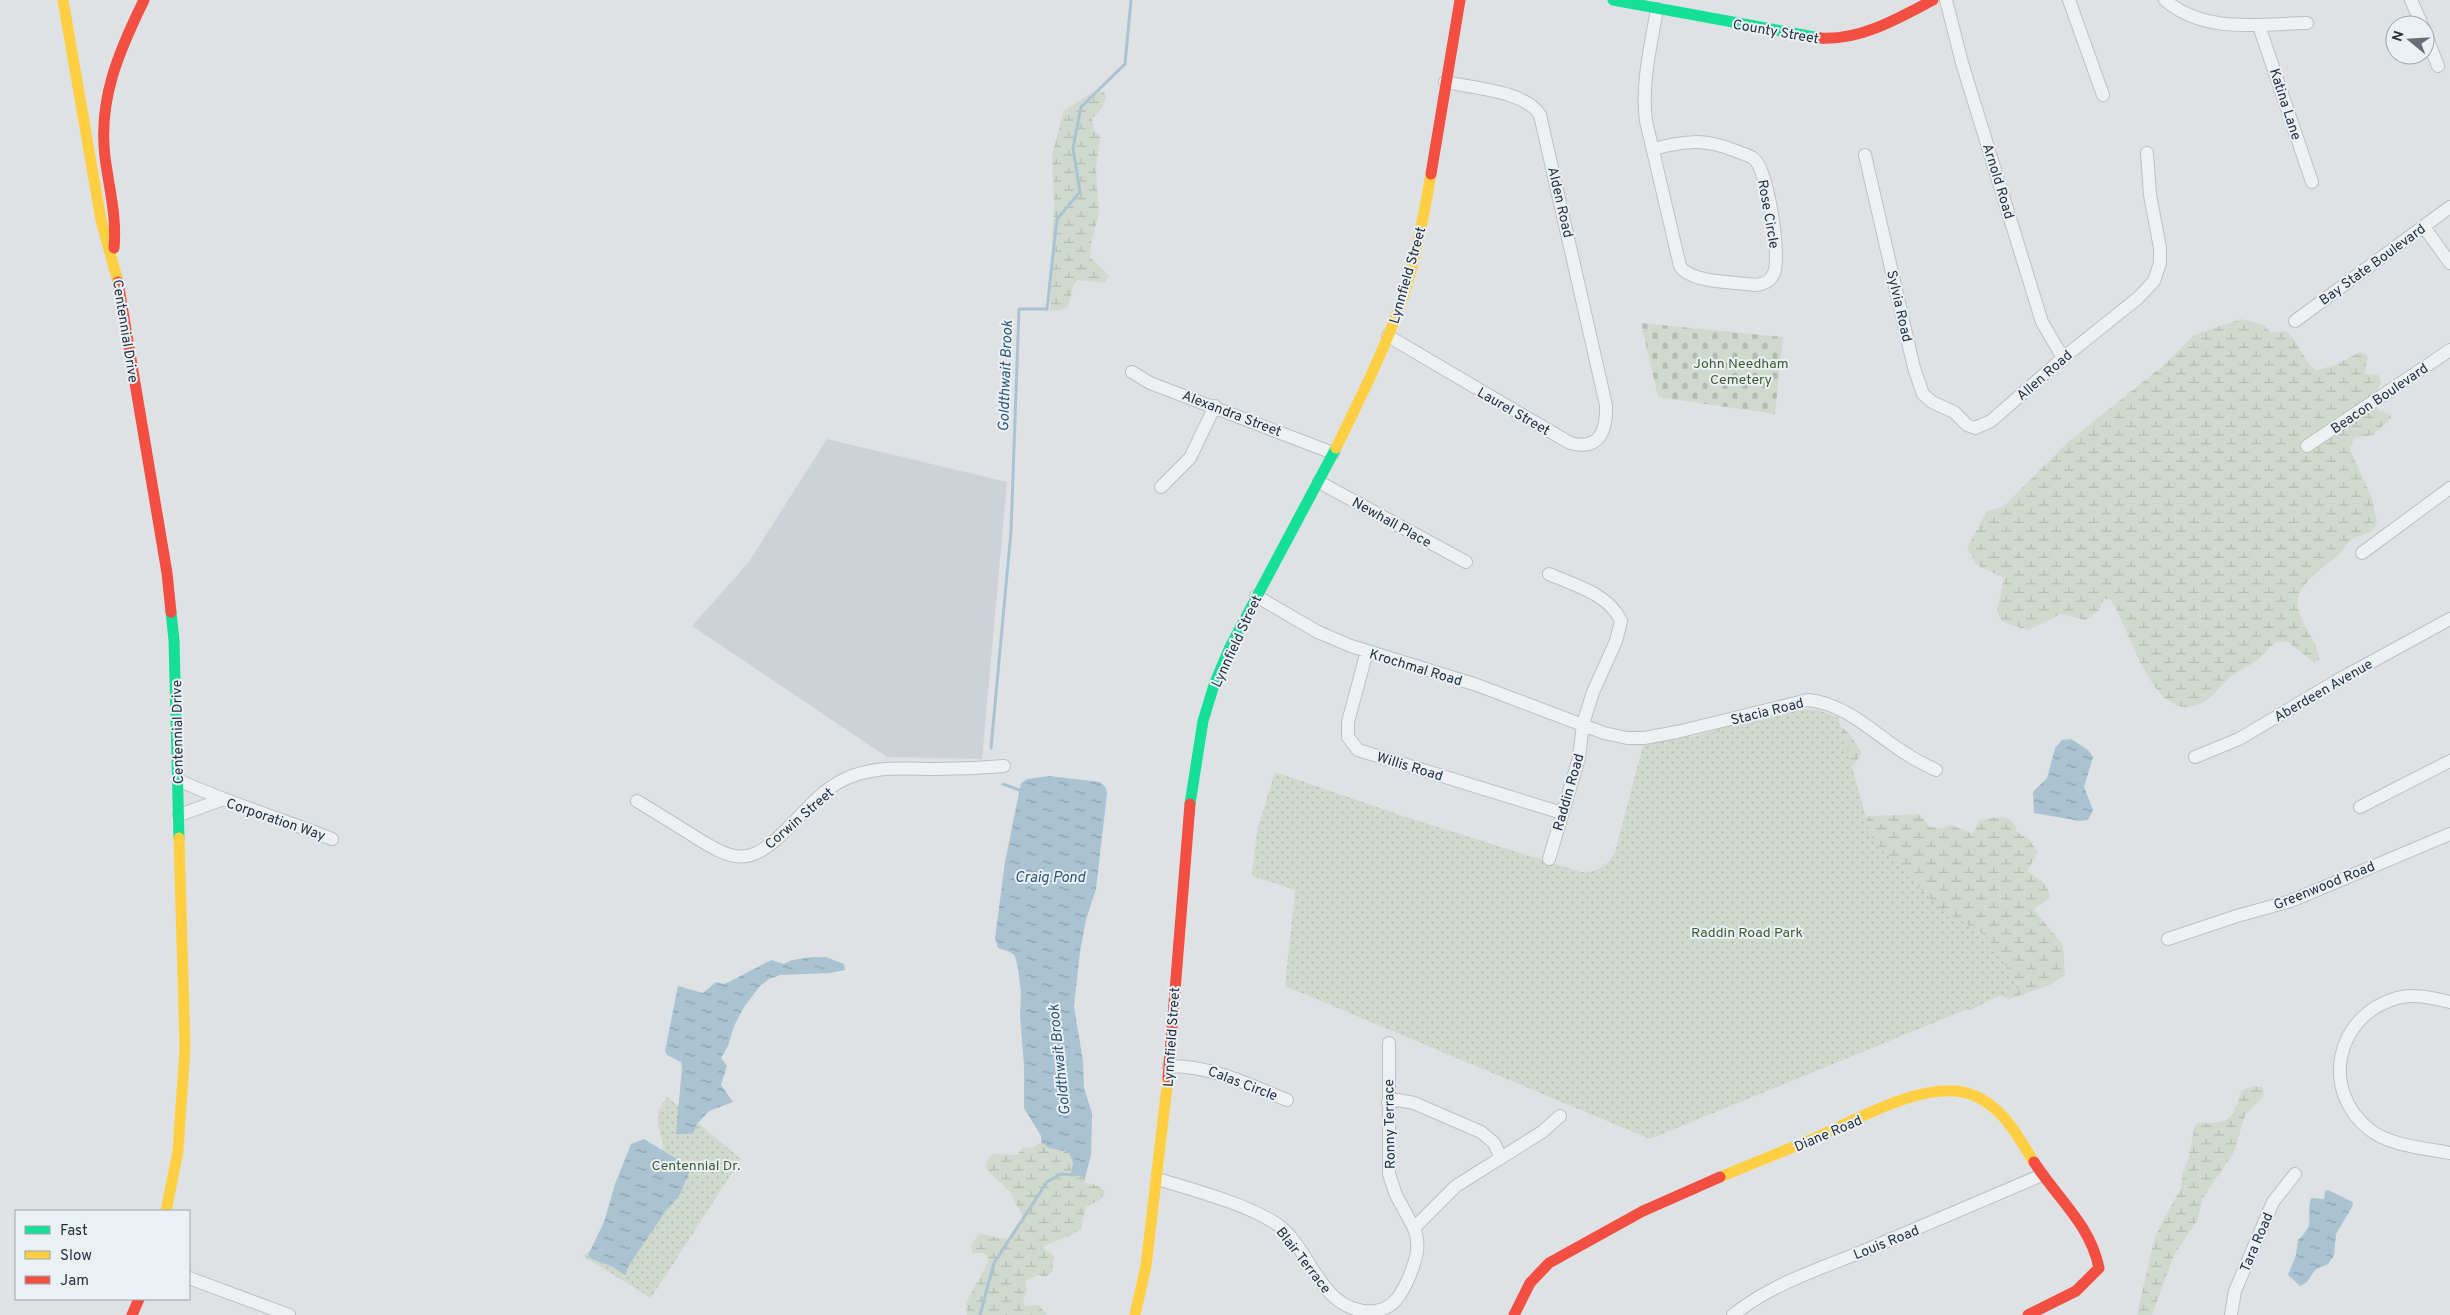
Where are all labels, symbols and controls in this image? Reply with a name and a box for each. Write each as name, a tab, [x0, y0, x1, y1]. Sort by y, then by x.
north arrow	[2385, 15, 2435, 65]
street label: County Street	[1731, 17, 1820, 48]
text: N	[2389, 29, 2409, 44]
street label: Katina Lane	[2265, 66, 2304, 142]
street label: Arnold Road	[1978, 142, 2017, 221]
street label: Alden Road	[1543, 165, 1576, 239]
street label: Rose Circle	[1753, 178, 1782, 250]
street label: Bay State Boulevard	[2316, 221, 2429, 309]
street label: Lynnfield Street	[1387, 225, 1430, 326]
street label: Sylvia Road	[1882, 269, 1915, 344]
street label: Centennial Drive	[108, 278, 141, 384]
water label: Goldthwait Brook	[995, 320, 1018, 432]
street label: Allen Road	[2014, 347, 2076, 405]
park label: John Needham Cemetery	[1693, 356, 1789, 389]
street label: Beacon Boulevard	[2328, 360, 2432, 438]
street label: Laurel Street	[1474, 385, 1553, 440]
street label: Alexandra Street	[1179, 388, 1284, 441]
street label: Newhall Place	[1349, 495, 1434, 552]
street label: Lynnfield Street	[1209, 593, 1266, 690]
street label: Krochmal Road	[1367, 646, 1464, 691]
street label: Aberdeen Avenue	[2271, 656, 2376, 726]
street label: Centennial Drive	[169, 680, 188, 784]
street label: Stacia Road	[1729, 695, 1806, 730]
street label: Willis Road	[1374, 749, 1445, 786]
street label: Raddin Road	[1550, 752, 1589, 833]
street label: Corwin Street	[762, 785, 838, 854]
street label: Corporation Way	[224, 795, 327, 845]
street label: Greenwood Road	[2272, 858, 2378, 914]
water label: Craig Pond	[1015, 869, 1086, 888]
park label: Raddin Road Park	[1691, 925, 1803, 942]
street label: Lynnfield Street	[1161, 987, 1184, 1088]
water label: Goldthwait Brook	[1045, 1003, 1076, 1116]
street label: Calas Circle	[1205, 1063, 1280, 1105]
street label: Ronny Terrace	[1381, 1079, 1400, 1169]
street label: Diane Road	[1792, 1112, 1865, 1156]
park label: Centennial Dr.	[652, 1158, 740, 1175]
legend	[15, 1210, 190, 1300]
street label: Tara Road	[2237, 1210, 2278, 1275]
text: Fast	[60, 1222, 88, 1241]
street label: Louis Road	[1851, 1223, 1922, 1264]
street label: Blair Terrace	[1272, 1224, 1334, 1297]
text: Slow	[60, 1247, 92, 1266]
text: Jam	[60, 1272, 89, 1291]

